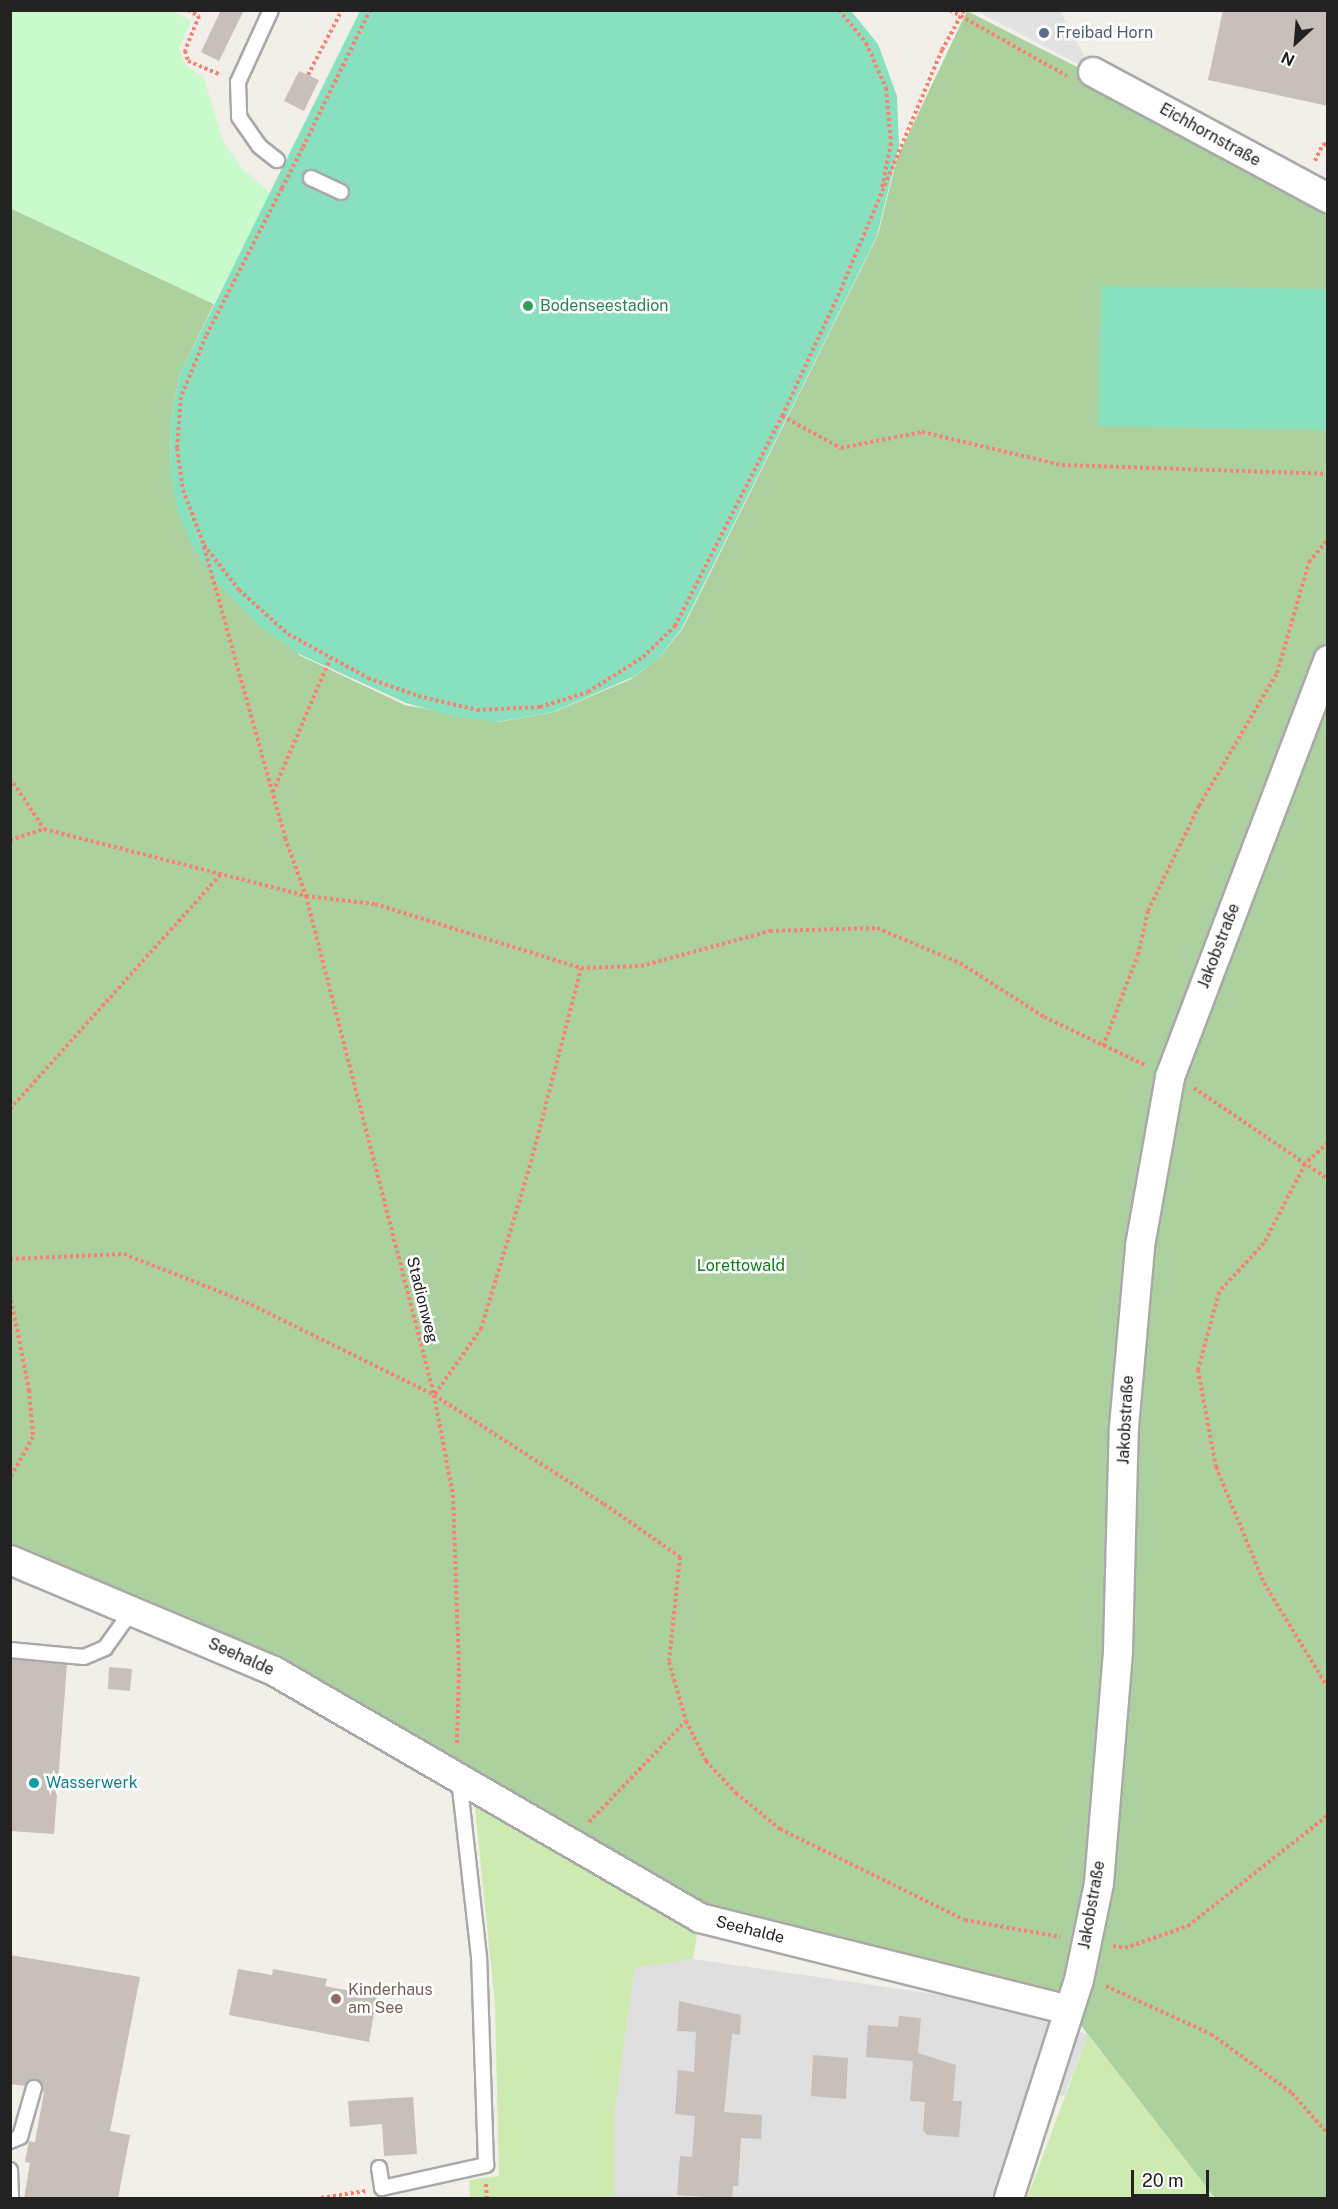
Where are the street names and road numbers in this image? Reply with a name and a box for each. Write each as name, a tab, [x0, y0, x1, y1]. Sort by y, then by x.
street label: Eichhornstraße	[1156, 99, 1264, 171]
street label: Jakobstraße	[1194, 901, 1244, 991]
street label: Stadionweg	[402, 1255, 442, 1345]
street label: Jakobstraße	[1114, 1375, 1138, 1465]
street label: Seehalde	[205, 1634, 277, 1680]
street label: Jakobstraße	[1075, 1859, 1109, 1951]
street label: Seehalde	[714, 1912, 786, 1948]

